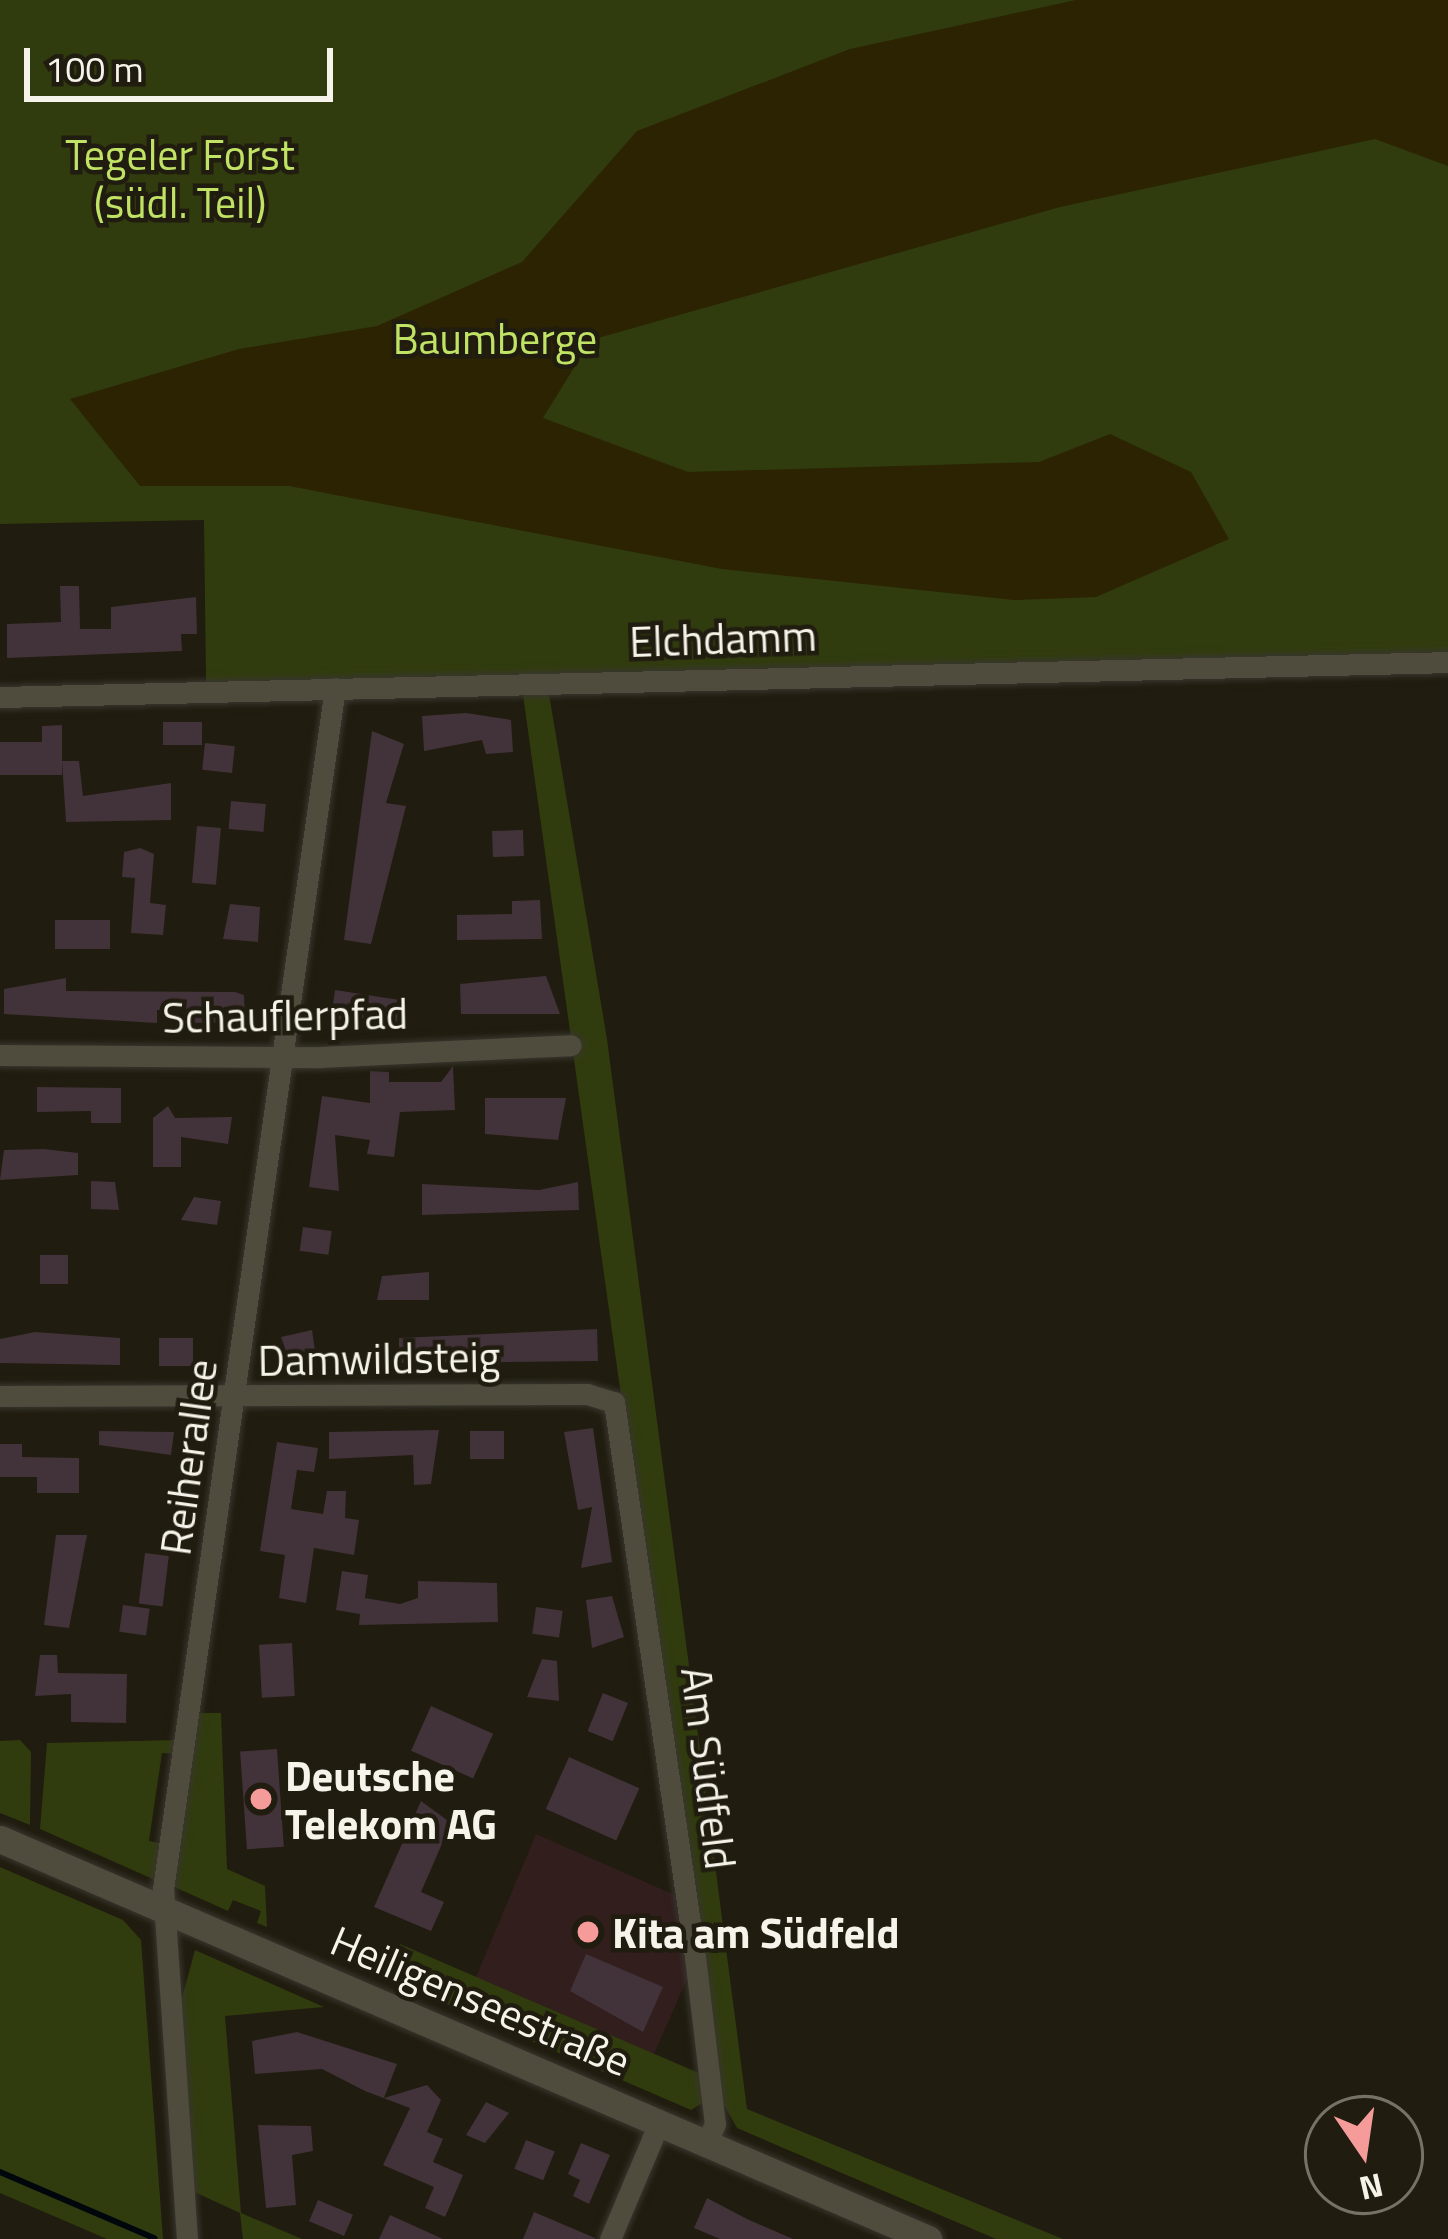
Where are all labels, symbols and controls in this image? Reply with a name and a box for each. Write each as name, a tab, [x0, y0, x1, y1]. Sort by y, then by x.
scale bar	[30, 24, 339, 98]
text: 100 m	[45, 41, 144, 96]
park label: Tegeler Forst (südl. Teil)	[65, 129, 295, 228]
park label: Baumberge	[393, 313, 597, 363]
street label: Elchdamm	[629, 610, 817, 666]
street label: Schauflerpfad	[162, 988, 408, 1042]
street label: Damwildsteig	[257, 1331, 501, 1385]
street label: Reiherallee	[149, 1356, 227, 1558]
street label: Am Südfeld	[672, 1664, 746, 1872]
place label: Deutsche Telekom AG	[285, 1750, 497, 1848]
marker: Deutsche Telekom AG	[248, 1786, 274, 1812]
place label: Kita am Südfeld	[612, 1907, 899, 1957]
street label: Heiligenseestraße	[324, 1914, 638, 2086]
marker: Kita am Südfeld	[575, 1919, 601, 1945]
north arrow	[1304, 2095, 1424, 2215]
text: N	[1355, 2160, 1388, 2214]

